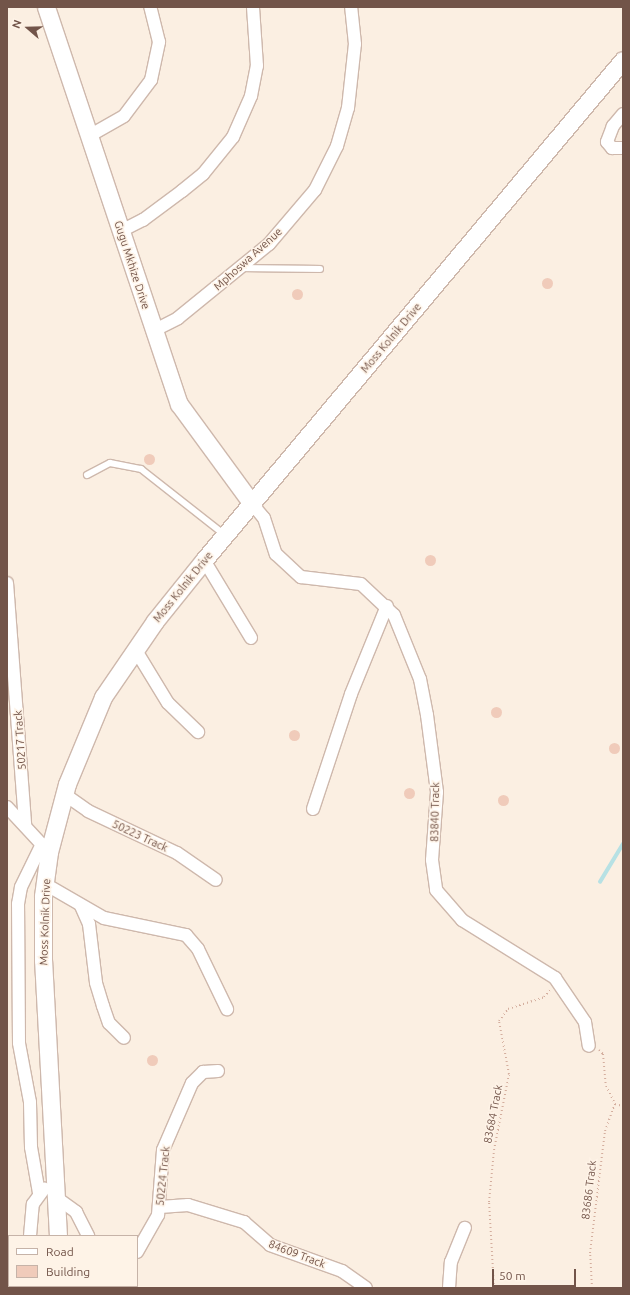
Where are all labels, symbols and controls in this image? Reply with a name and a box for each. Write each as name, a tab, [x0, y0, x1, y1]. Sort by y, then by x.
north arrow	[8, 8, 48, 48]
text: N	[10, 18, 24, 30]
street label: Gugu Mkhize Drive	[111, 219, 153, 311]
street label: Mphoswa Avenue	[211, 225, 285, 293]
street label: Moss Kolnik Drive	[358, 300, 424, 376]
street label: Moss Kolnik Drive	[151, 549, 215, 625]
street label: 50217 Track	[11, 710, 29, 770]
street label: 83840 Track	[428, 782, 442, 842]
street label: 50223 Track	[110, 817, 170, 855]
street label: Moss Kolnik Drive	[37, 878, 53, 966]
street label: 83684 Track	[481, 1083, 505, 1145]
street label: 50224 Track	[153, 1146, 173, 1206]
street label: 83686 Track	[579, 1160, 599, 1220]
legend	[8, 1235, 138, 1287]
street label: 84609 Track	[267, 1237, 327, 1271]
text: Road	[46, 1245, 74, 1258]
scale bar	[494, 1261, 578, 1287]
text: Building	[46, 1265, 90, 1278]
text: 50 m	[499, 1269, 526, 1282]

